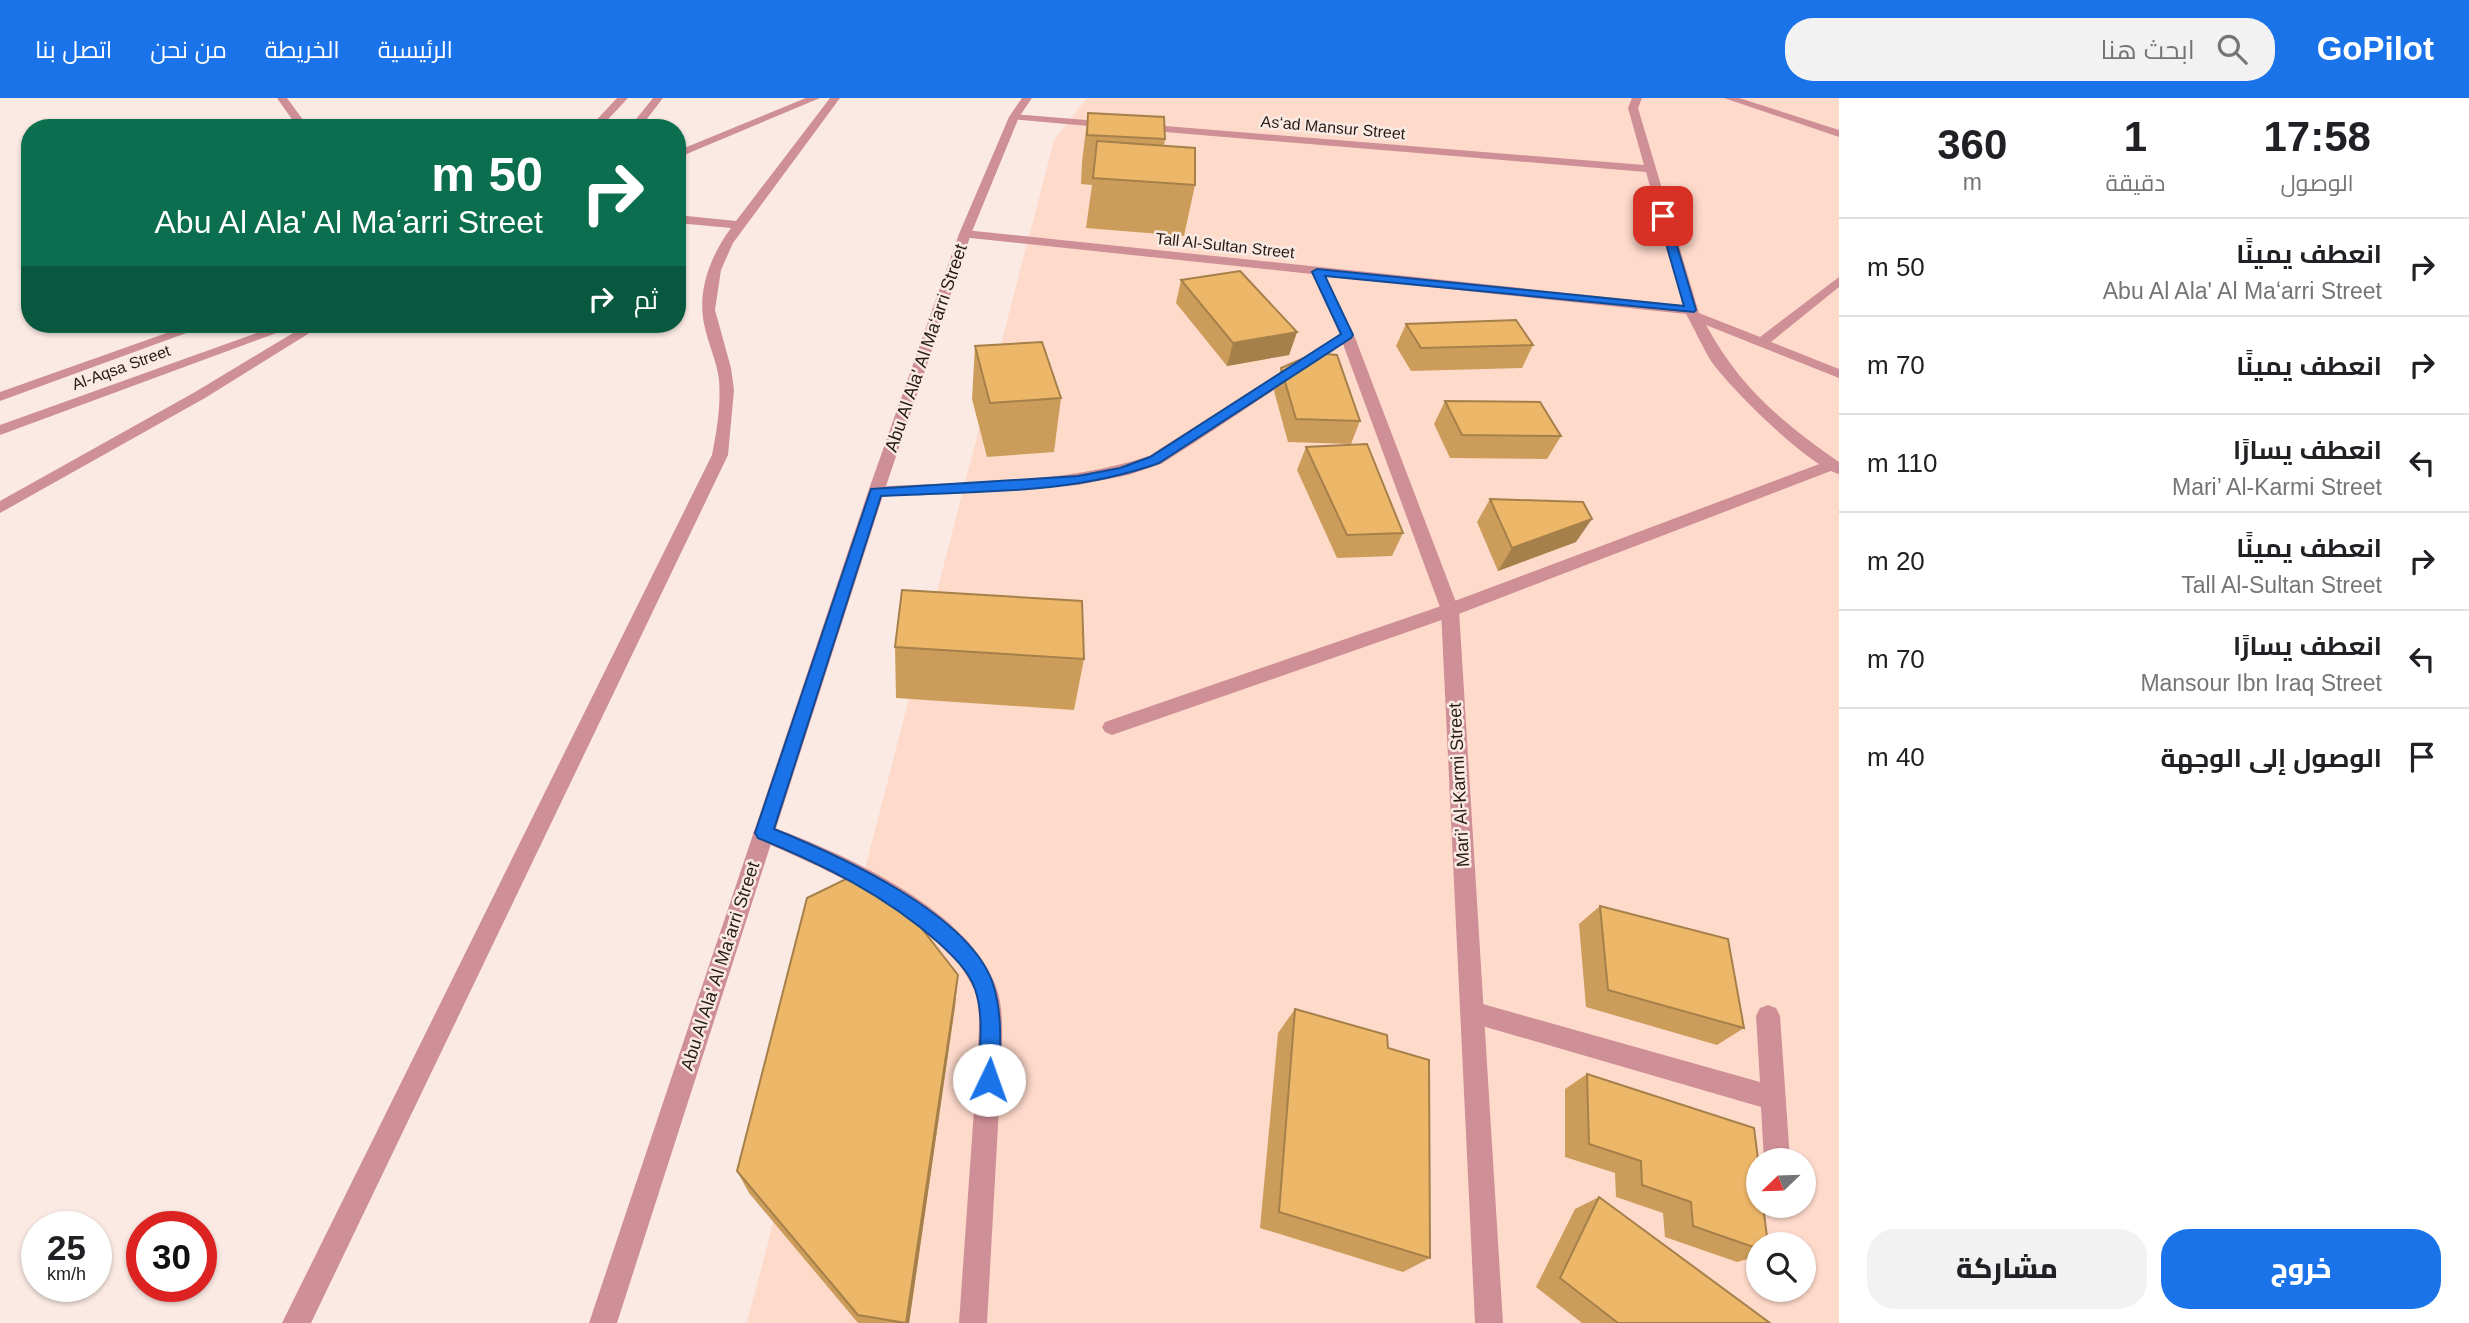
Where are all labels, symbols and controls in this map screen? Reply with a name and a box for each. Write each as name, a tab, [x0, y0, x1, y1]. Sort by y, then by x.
search box	[1785, 18, 2275, 81]
icon: search	[2213, 30, 2251, 68]
text: GoPilot	[2317, 30, 2434, 67]
text: ابحث هنا	[2101, 35, 2195, 65]
text: اتصل بنا	[35, 36, 112, 63]
text: من نحن	[150, 36, 227, 63]
text: الخريطة	[265, 36, 340, 63]
text: الرئيسية	[378, 36, 453, 63]
street label: Asʻad Mansur Street	[1260, 113, 1406, 142]
text: 1	[2124, 113, 2147, 160]
text: 17:58	[2263, 113, 2371, 160]
text: 360	[1937, 121, 2007, 168]
text: 50 m	[431, 147, 543, 201]
icon: right	[567, 147, 658, 238]
text: m	[1963, 169, 1982, 195]
text: دقيقة	[2105, 170, 2165, 196]
text: الوصول	[2280, 170, 2354, 196]
pin	[1633, 186, 1693, 246]
icon: arrive	[1644, 197, 1682, 235]
text: Abu Al Ala' Al Maʻarri Street	[154, 204, 543, 240]
street label: Tall Al-Sultan Street	[1155, 230, 1296, 261]
text: انعطف يمينًا	[2236, 239, 2382, 269]
street label: Abu Al Ala' Al Maʻarri Street	[881, 241, 971, 455]
icon: right	[2403, 248, 2441, 286]
text: 50 m	[1867, 252, 1925, 282]
text: Abu Al Ala' Al Maʻarri Street	[2103, 278, 2382, 304]
icon: right	[582, 280, 620, 318]
text: ثم	[634, 285, 658, 315]
street label: Al-Aqsa Street	[70, 342, 173, 393]
icon: right	[2403, 346, 2441, 384]
text: 70 m	[1867, 350, 1925, 380]
text: انعطف يمينًا	[2236, 351, 2382, 381]
text: انعطف يسارًا	[2233, 435, 2382, 465]
icon: left	[2403, 444, 2441, 482]
text: 110 m	[1867, 448, 1937, 478]
text: Mari’ Al-Karmi Street	[2172, 474, 2382, 500]
text: انعطف يمينًا	[2236, 533, 2382, 563]
icon: right	[2403, 542, 2441, 580]
text: 20 m	[1867, 546, 1925, 576]
text: Tall Al-Sultan Street	[2181, 572, 2382, 598]
text: انعطف يسارًا	[2233, 631, 2382, 661]
icon: left	[2403, 640, 2441, 678]
text: 70 m	[1867, 644, 1925, 674]
text: Mansour Ibn Iraq Street	[2140, 670, 2382, 696]
street label: Mari’ Al-Karmi Street	[1445, 702, 1473, 868]
icon: arrive	[2403, 738, 2441, 776]
text: 40 m	[1867, 742, 1925, 772]
text: الوصول إلى الوجهة	[2160, 743, 2382, 773]
street label: Abu Al Ala' Al Maʻarri Street	[677, 859, 763, 1073]
position arrow	[952, 1043, 1026, 1117]
north arrow	[1746, 1148, 1816, 1218]
map controls	[1746, 1148, 1816, 1302]
speed limit sign: 30	[126, 1211, 217, 1302]
text: 25	[47, 1228, 86, 1267]
button: مشاركة	[1867, 1229, 2147, 1309]
button: خروج	[2161, 1229, 2441, 1309]
button: search	[1746, 1232, 1816, 1302]
text: km/h	[47, 1264, 86, 1284]

